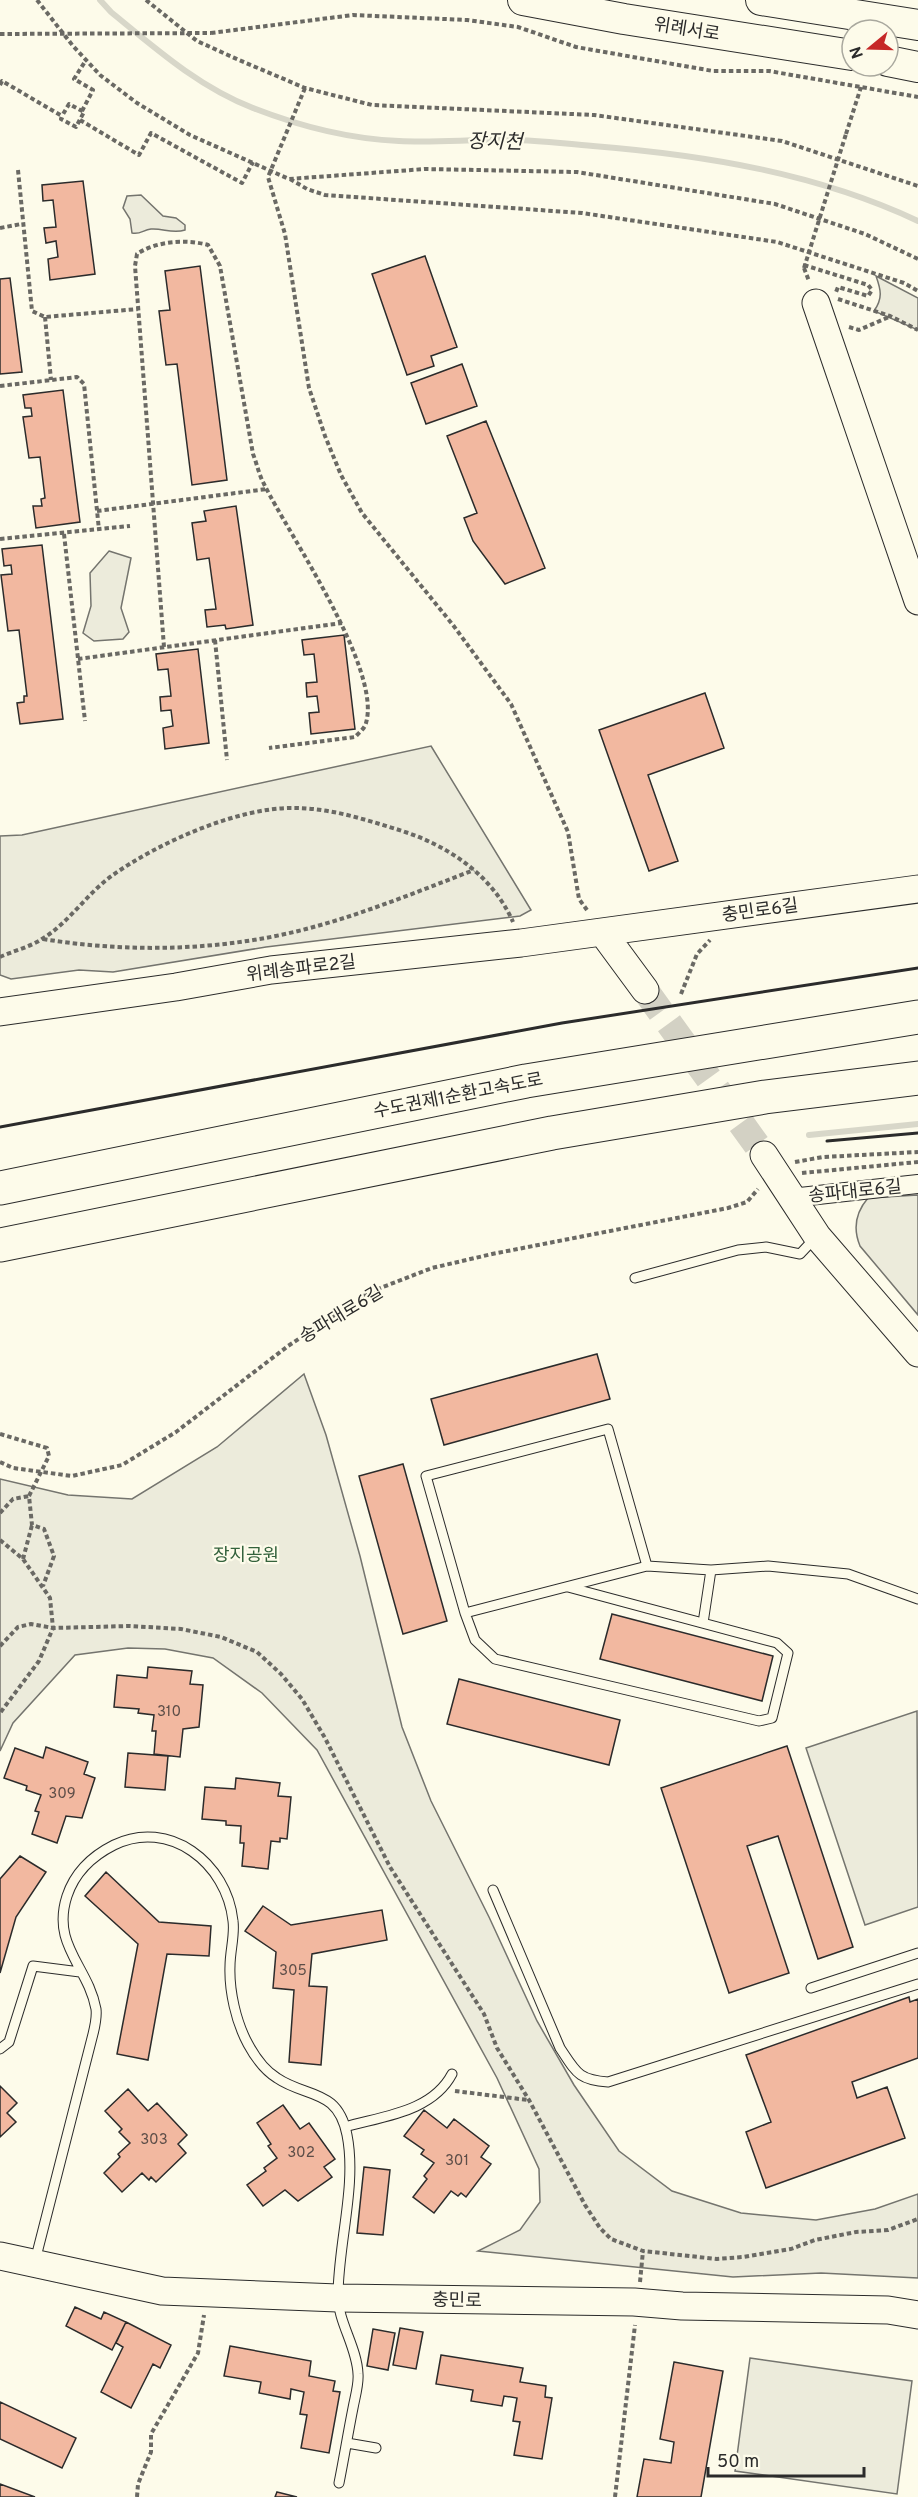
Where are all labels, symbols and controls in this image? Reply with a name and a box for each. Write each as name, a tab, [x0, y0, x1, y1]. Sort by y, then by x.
street label: 위례서로	[652, 14, 721, 47]
north arrow	[840, 18, 900, 78]
text: N	[846, 44, 869, 61]
water label: 장지천	[467, 130, 525, 157]
street label: 충민로6길	[720, 895, 800, 928]
street label: 위례송파로2길	[245, 951, 357, 988]
street label: 수도권제1순환고속도로	[372, 1069, 545, 1124]
street label: 송파대로6길	[807, 1176, 903, 1209]
street label: 송파대로6길	[296, 1281, 388, 1349]
park label: 장지공원	[213, 1545, 279, 1568]
house number: 310	[157, 1703, 181, 1722]
house number: 309	[48, 1785, 76, 1804]
house number: 305	[279, 1962, 307, 1981]
house number: 303	[140, 2131, 168, 2150]
house number: 302	[287, 2144, 315, 2163]
house number: 301	[445, 2152, 469, 2171]
street label: 충민로	[432, 2290, 482, 2313]
scale bar	[708, 2440, 864, 2478]
text: 50 m	[717, 2451, 759, 2474]

